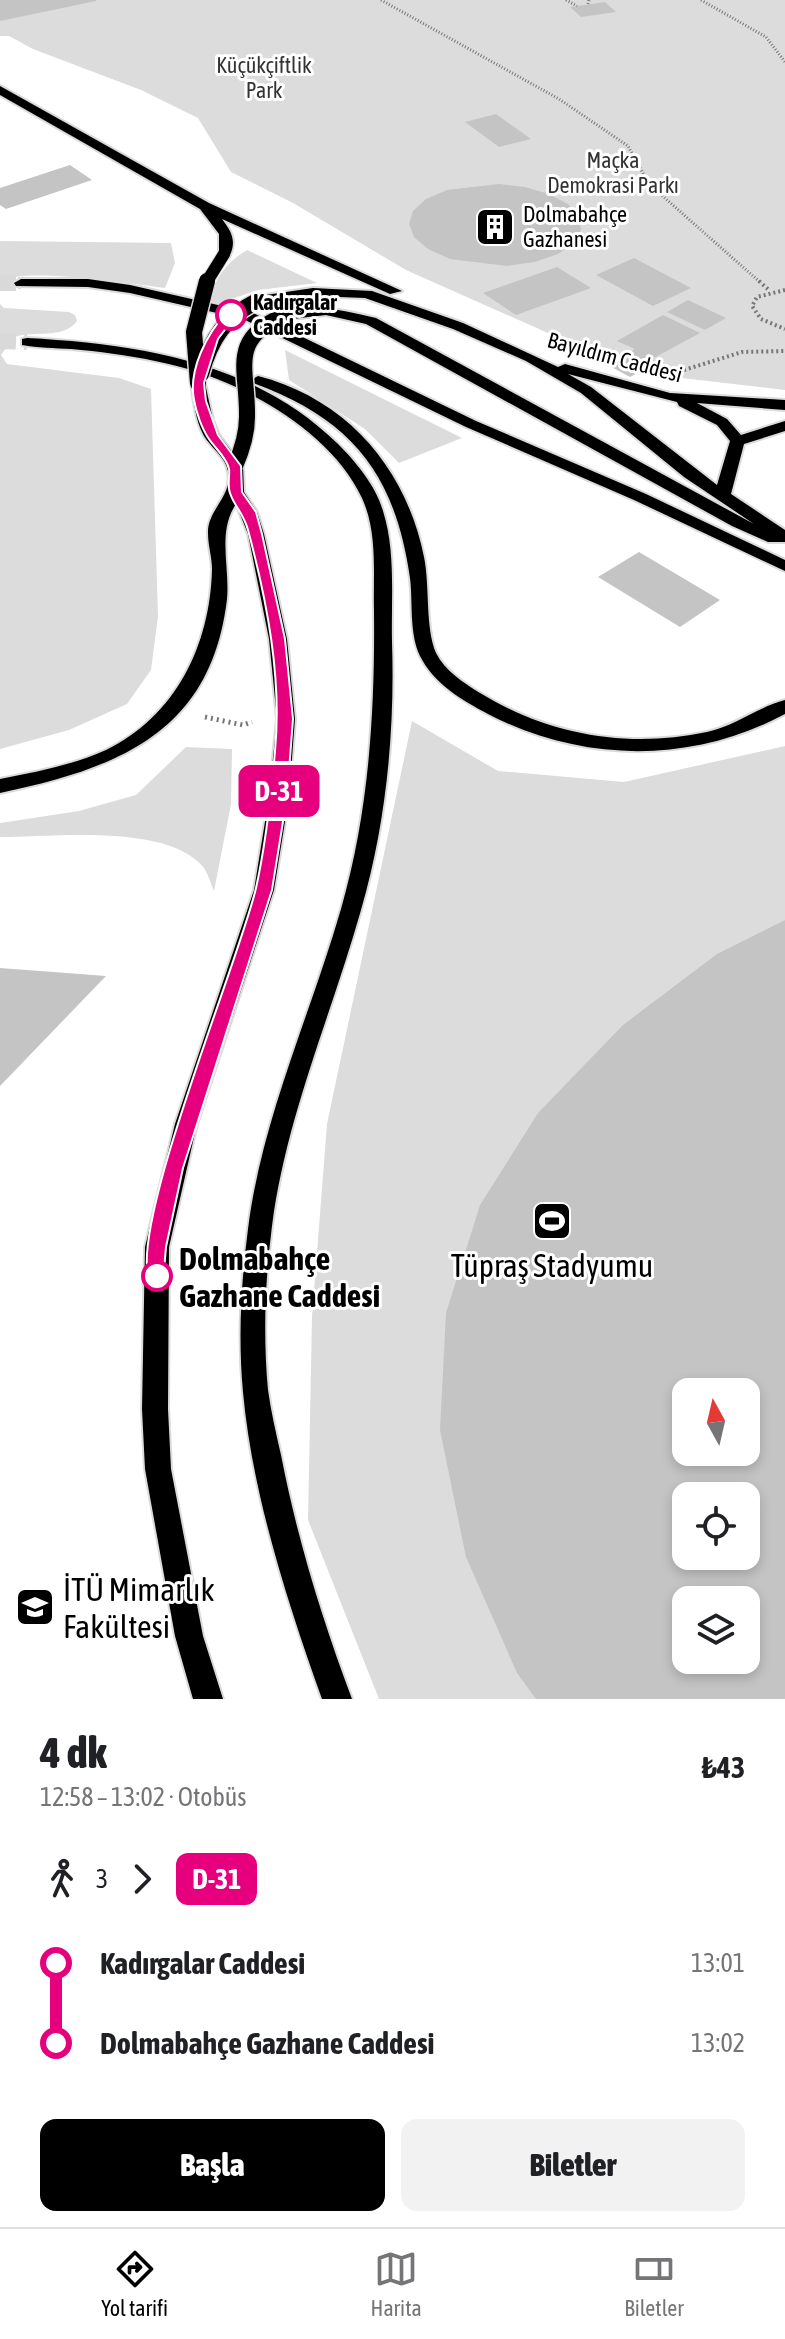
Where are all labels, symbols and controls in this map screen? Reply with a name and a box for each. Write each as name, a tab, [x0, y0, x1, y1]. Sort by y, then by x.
park label: Küçükçiftlik Park	[216, 52, 312, 103]
park label: Maçka Demokrasi Parkı	[547, 147, 679, 198]
place label: Dolmabahçe Gazhanesi	[523, 201, 627, 252]
building icon: Dolmabahçe Gazhanesi	[474, 206, 516, 248]
place label: Kadırgalar Caddesi	[253, 289, 337, 340]
marker: Kadırgalar Caddesi	[216, 300, 246, 330]
street label: Bayıldım Caddesi	[545, 327, 685, 387]
line badge: D-31	[223, 765, 335, 817]
text: D-31	[254, 775, 304, 807]
sports icon: Tüpraş Stadyumu	[531, 1200, 573, 1242]
place label: Dolmabahçe Gazhane Caddesi	[179, 1240, 380, 1314]
place label: Tüpraş Stadyumu	[451, 1247, 653, 1284]
marker: Dolmabahçe Gazhane Caddesi	[142, 1261, 172, 1291]
north arrow	[672, 1378, 760, 1466]
map controls	[672, 1378, 760, 1674]
button: locate	[672, 1482, 760, 1570]
place label: İTÜ Mimarlık Fakültesi	[63, 1571, 215, 1645]
school or university icon: İTÜ Mimarlık Fakültesi	[14, 1586, 56, 1628]
button: layers	[672, 1586, 760, 1674]
text: 4 dk	[40, 1727, 107, 1777]
text: ₺43	[702, 1750, 745, 1784]
text: 12:58 – 13:02 · Otobüs	[40, 1782, 246, 1812]
icon: walk	[40, 1857, 84, 1901]
icon: forward	[120, 1857, 164, 1901]
text: D-31	[192, 1863, 241, 1895]
text: 3	[96, 1864, 108, 1894]
text: Kadırgalar Caddesi	[100, 1946, 305, 1980]
text: 13:01	[691, 1948, 745, 1978]
text: Dolmabahçe Gazhane Caddesi	[100, 2026, 434, 2060]
text: 13:02	[691, 2028, 745, 2058]
button: Başla	[40, 2119, 385, 2211]
button: Biletler	[401, 2119, 745, 2211]
tab: Yol tarifi	[101, 2247, 168, 2321]
tab: Harita	[371, 2247, 422, 2321]
tab: Biletler	[624, 2247, 684, 2321]

